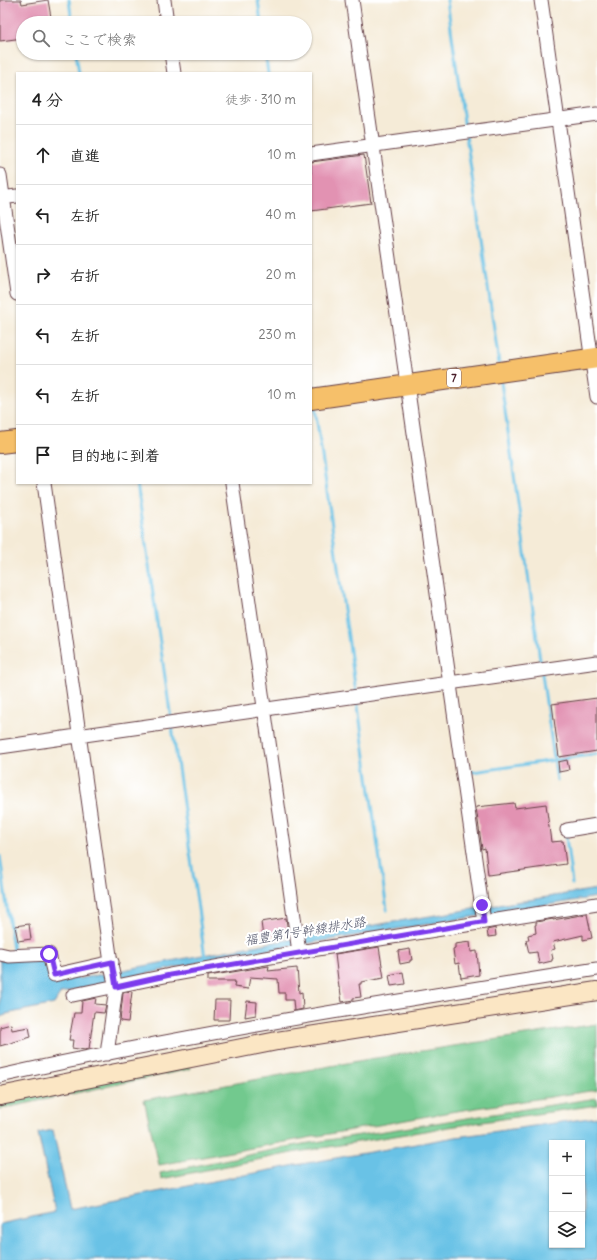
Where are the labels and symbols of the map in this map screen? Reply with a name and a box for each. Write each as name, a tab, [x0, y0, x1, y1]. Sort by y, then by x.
road number: 7	[447, 369, 461, 387]
route end	[473, 896, 491, 914]
water label: 福豊第1号幹線排水路	[243, 913, 368, 949]
route start	[40, 945, 58, 963]

